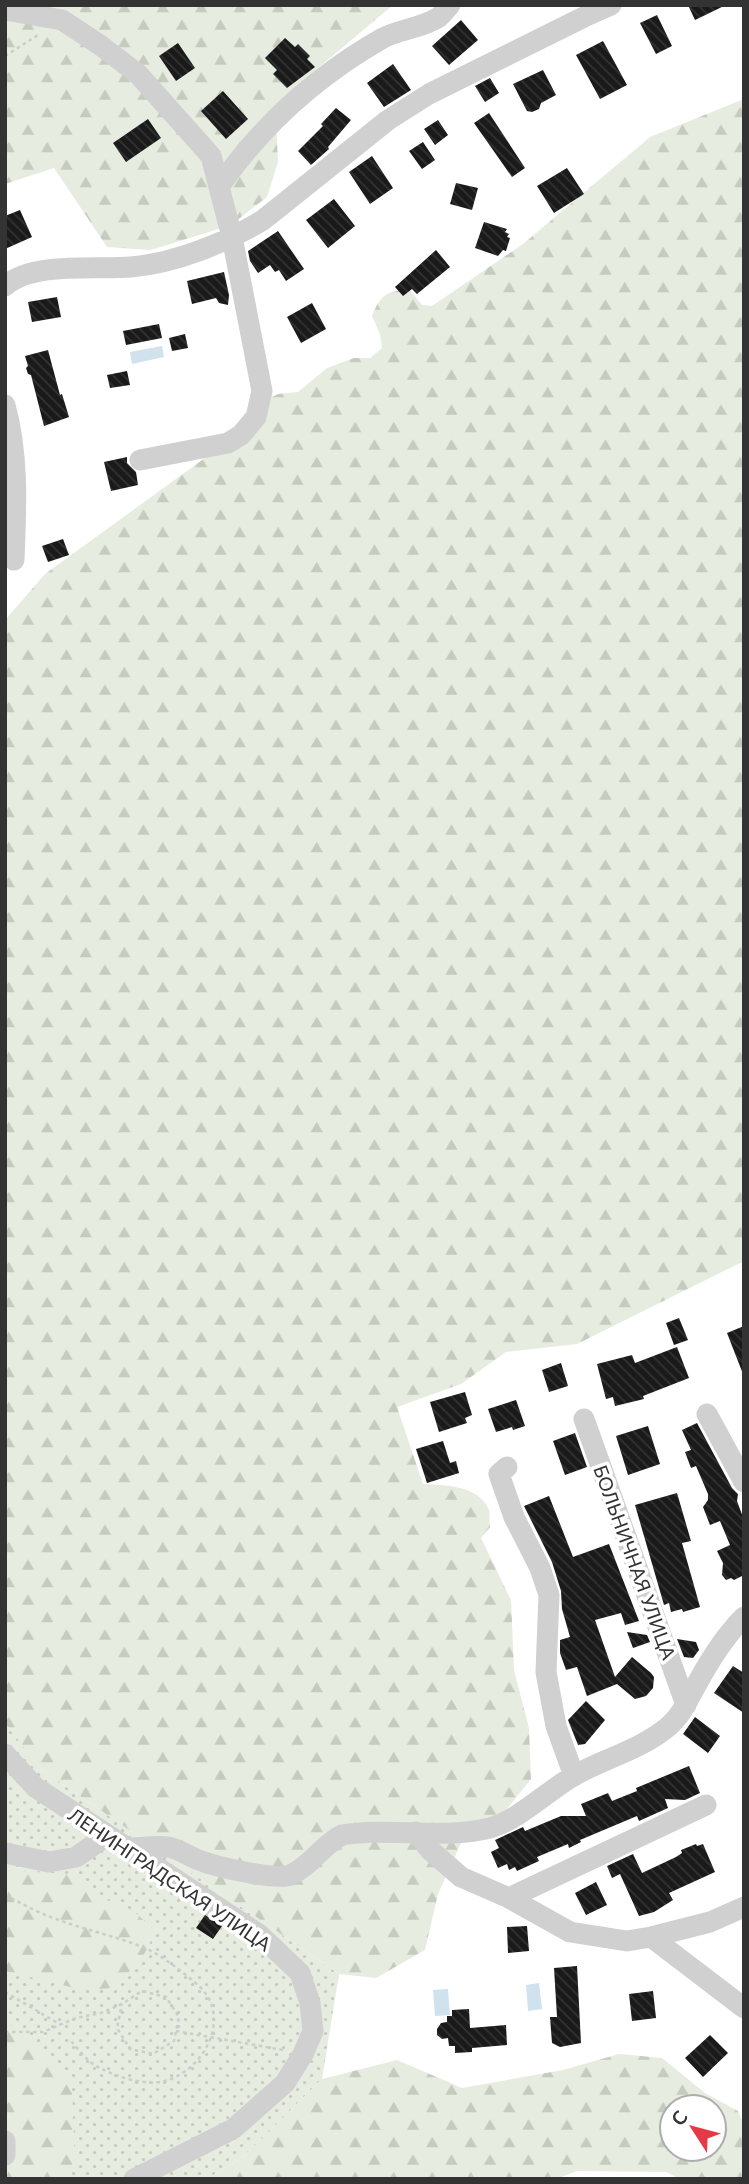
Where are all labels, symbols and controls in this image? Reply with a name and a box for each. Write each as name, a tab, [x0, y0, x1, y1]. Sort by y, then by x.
street label: БОЛЬНИЧНАЯ УЛИЦА	[589, 1462, 681, 1662]
street label: ЛЕНИНГРАДСКАЯ УЛИЦА	[64, 1802, 276, 1955]
north arrow	[658, 2093, 728, 2163]
text: С	[666, 2106, 692, 2130]

